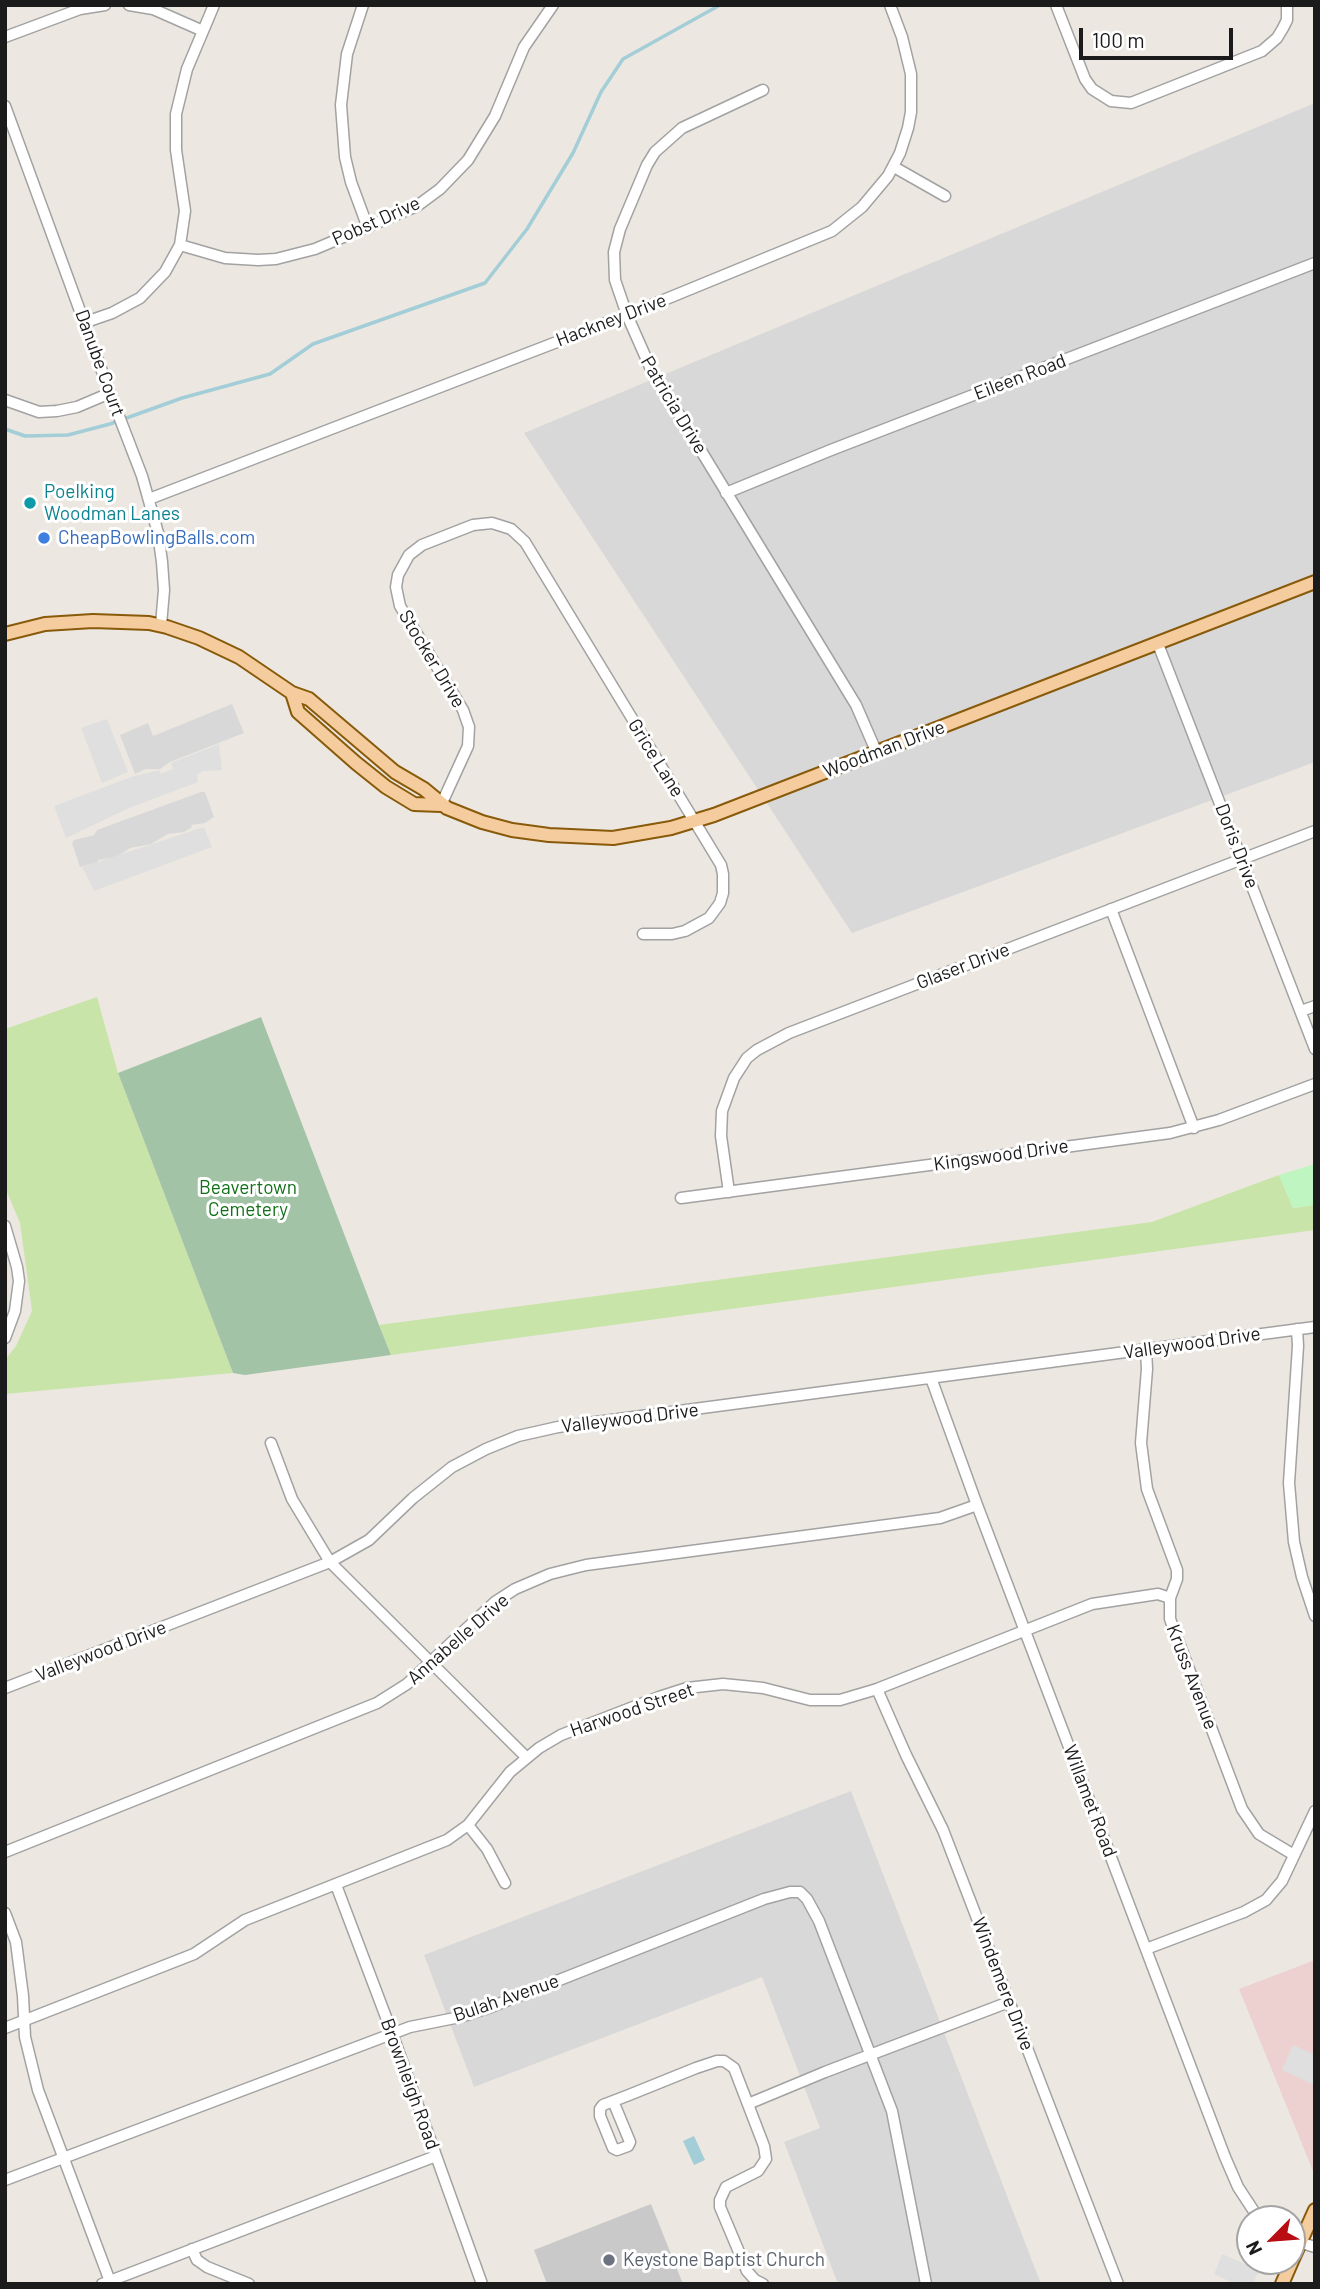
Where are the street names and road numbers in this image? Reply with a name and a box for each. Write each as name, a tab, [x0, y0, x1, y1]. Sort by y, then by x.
street label: Pobst Drive	[329, 192, 423, 250]
street label: Hackney Drive	[553, 288, 669, 352]
street label: Danube Court	[70, 306, 130, 420]
street label: Eileen Road	[971, 349, 1069, 405]
street label: Patricia Drive	[636, 352, 712, 458]
street label: Stocker Drive	[394, 606, 470, 712]
street label: Grice Lane	[623, 715, 689, 801]
street label: Woodman Drive	[820, 715, 948, 783]
street label: Doris Drive	[1210, 800, 1264, 892]
street label: Glaser Drive	[913, 938, 1013, 994]
street label: Kingswood Drive	[932, 1134, 1070, 1176]
street label: Valleywood Drive	[1122, 1322, 1262, 1364]
street label: Valleywood Drive	[560, 1398, 700, 1438]
street label: Annabelle Drive	[403, 1589, 513, 1689]
street label: Valleywood Drive	[33, 1616, 169, 1686]
street label: Kruss Avenue	[1161, 1621, 1223, 1733]
street label: Harwood Street	[567, 1678, 697, 1742]
street label: Willamet Road	[1058, 1742, 1122, 1860]
street label: Windemere Drive	[967, 1914, 1039, 2054]
street label: Bulah Avenue	[450, 1969, 562, 2027]
street label: Brownleigh Road	[376, 2015, 444, 2153]

